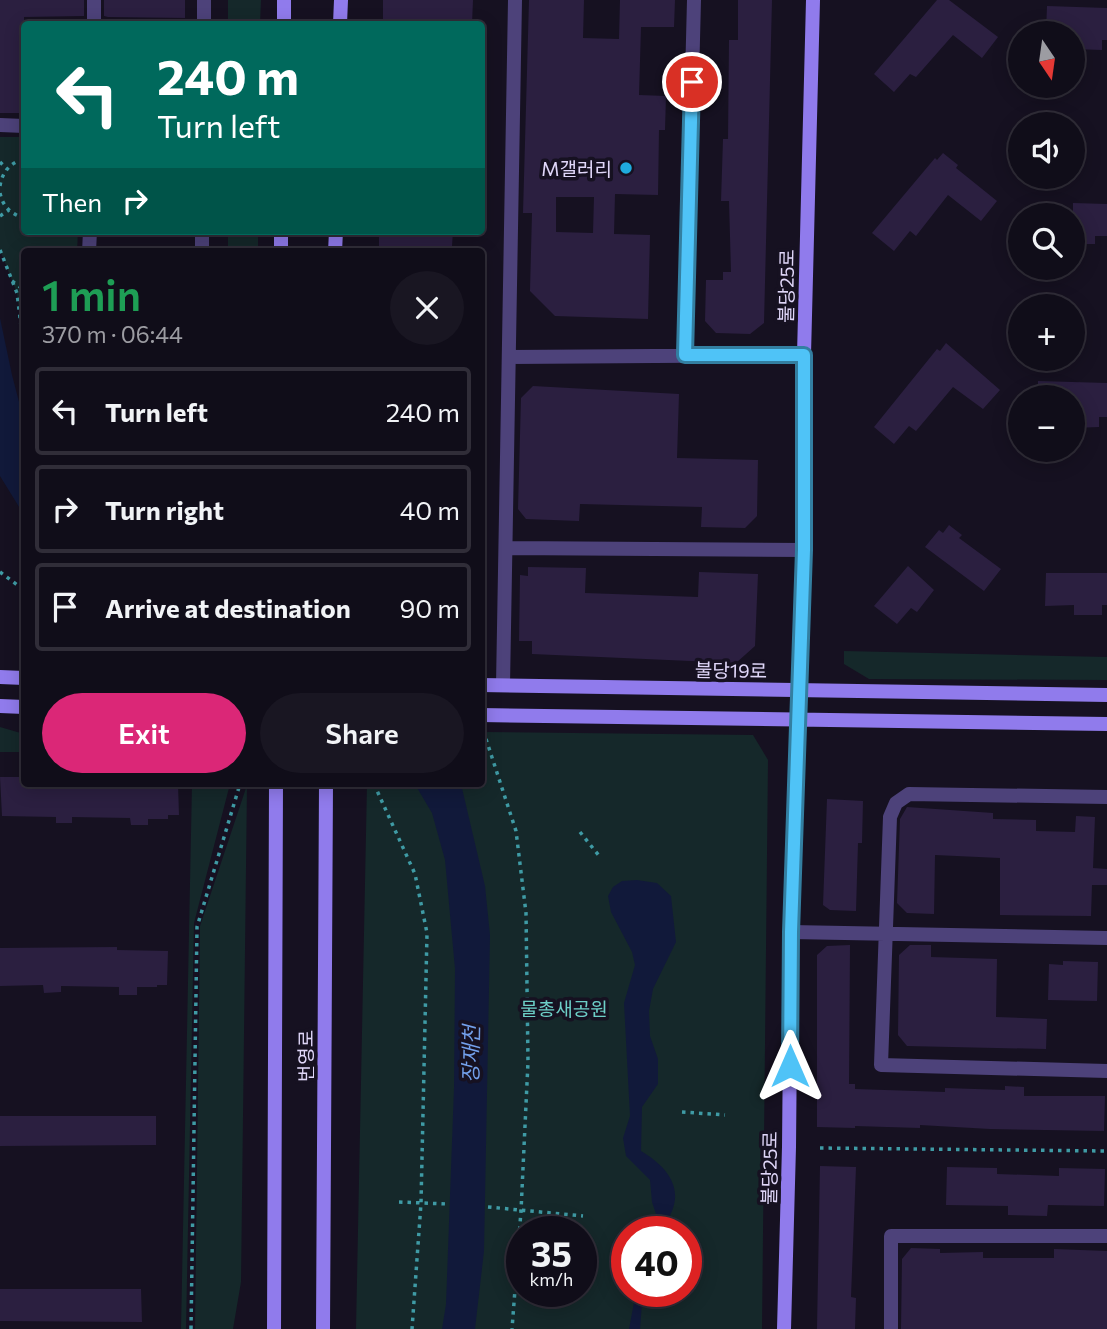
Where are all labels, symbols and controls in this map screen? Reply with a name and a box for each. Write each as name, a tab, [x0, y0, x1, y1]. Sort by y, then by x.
north arrow	[1008, 21, 1085, 98]
map controls	[1008, 21, 1085, 462]
text: 240 m	[157, 45, 299, 105]
icon: left	[42, 49, 133, 140]
pin	[662, 52, 722, 112]
icon: arrive	[673, 63, 711, 101]
text: Turn left	[157, 105, 281, 145]
button: sound	[1008, 112, 1085, 189]
place label: M갤러리	[541, 157, 612, 180]
marker: M갤러리	[618, 160, 634, 176]
icon: right	[116, 182, 154, 220]
text: Then	[42, 186, 102, 217]
button: search	[1008, 203, 1085, 280]
street label: 불당25로	[774, 249, 798, 323]
text: 1 min	[42, 268, 141, 320]
button: close	[390, 271, 464, 345]
button: +	[1008, 294, 1085, 371]
text: 370 m · 06:44	[42, 320, 183, 348]
button: −	[1008, 385, 1085, 462]
icon: left	[46, 392, 84, 430]
text: Turn left	[105, 396, 208, 427]
text: 240 m	[386, 396, 460, 427]
icon: right	[46, 490, 84, 528]
text: Turn right	[105, 494, 224, 525]
text: 40 m	[400, 494, 460, 525]
icon: arrive	[46, 588, 84, 626]
text: Arrive at destination	[105, 592, 351, 623]
text: 90 m	[400, 592, 460, 623]
street label: 불당19로	[695, 658, 767, 682]
button: Exit	[42, 693, 246, 773]
button: Share	[260, 693, 464, 773]
park label: 물총새공원	[520, 997, 608, 1020]
water label: 장재천	[457, 1022, 483, 1083]
position arrow	[753, 1029, 827, 1103]
street label: 번영로	[294, 1030, 317, 1082]
street label: 불당25로	[757, 1131, 781, 1205]
speed limit sign: 40	[611, 1216, 702, 1307]
text: 35	[531, 1231, 572, 1274]
text: km/h	[530, 1268, 573, 1290]

